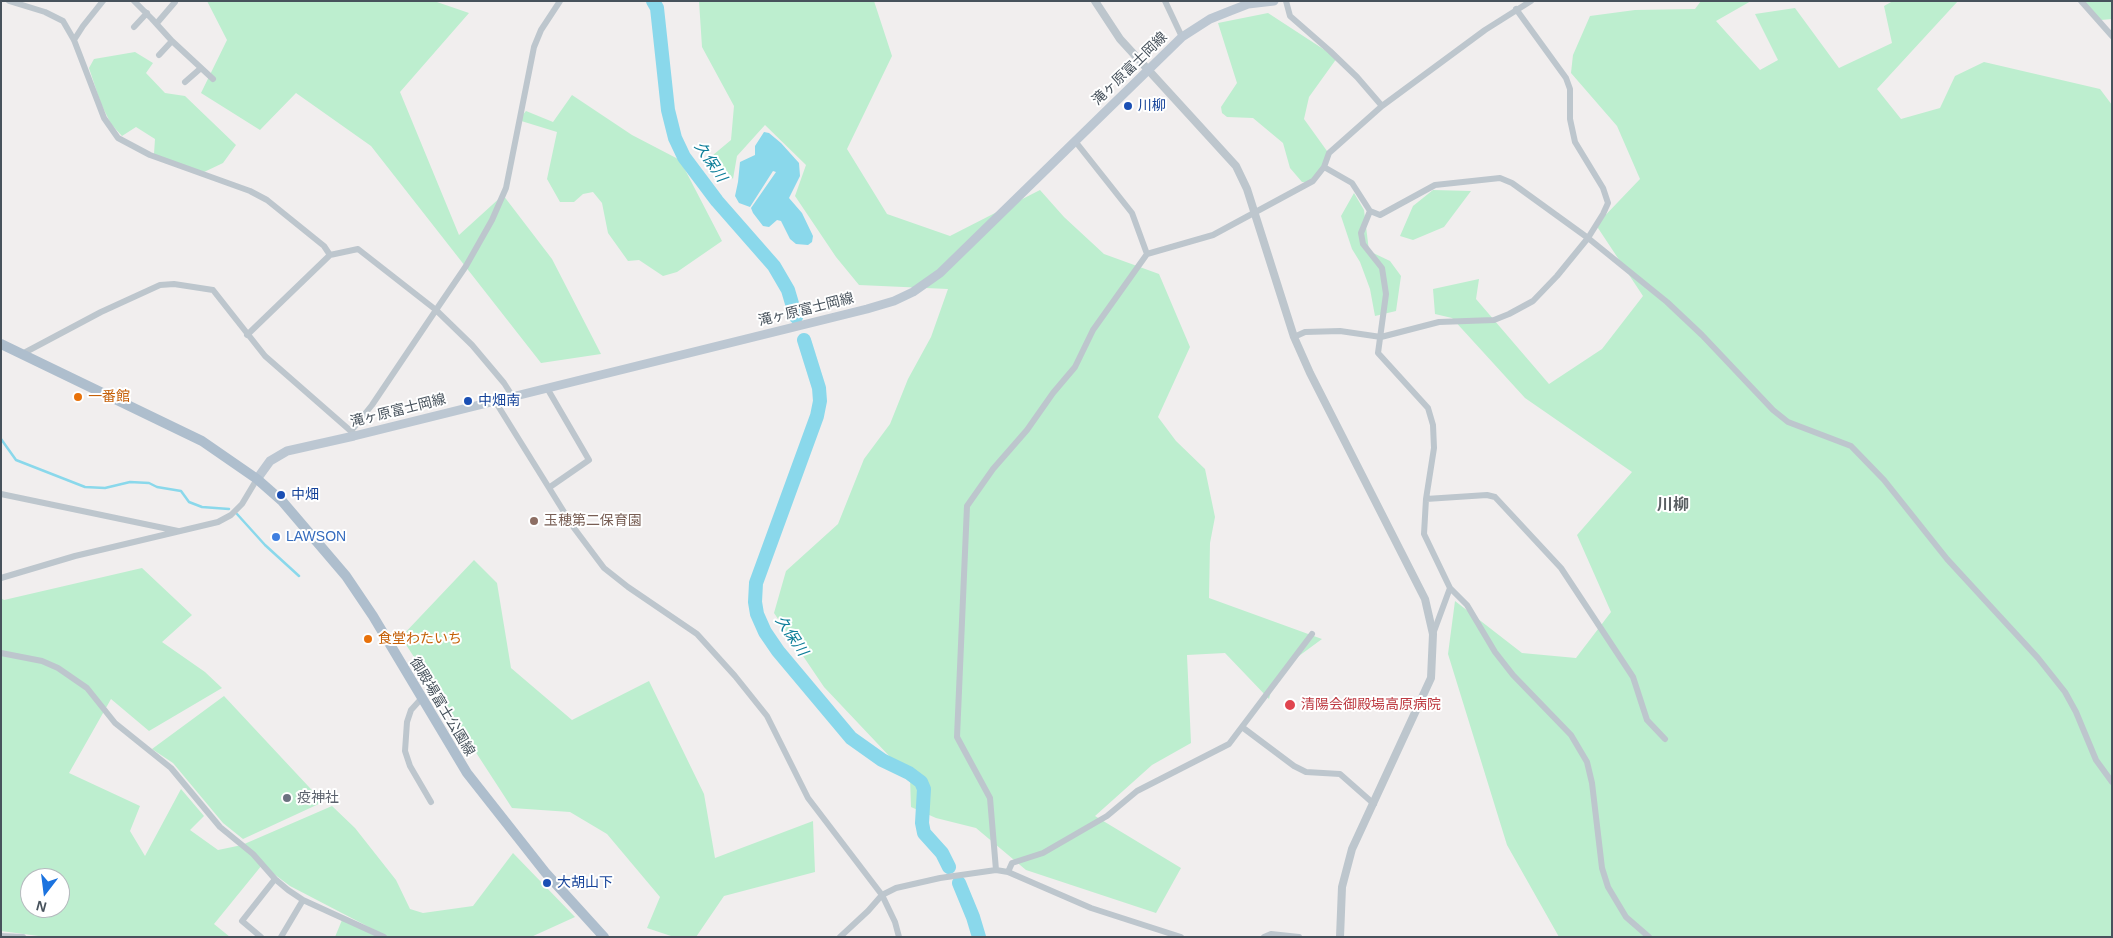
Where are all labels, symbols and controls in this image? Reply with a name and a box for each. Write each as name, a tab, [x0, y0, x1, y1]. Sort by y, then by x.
street label: 滝ヶ原富士岡線	[1089, 29, 1171, 109]
place label: 川柳	[1138, 98, 1166, 114]
marker: 川柳	[1122, 100, 1134, 112]
water label: 久保川	[690, 138, 730, 186]
street label: 滝ヶ原富士岡線	[756, 290, 856, 330]
place label: 一番館	[88, 389, 130, 405]
marker: 一番館	[72, 391, 84, 403]
street label: 滝ヶ原富士岡線	[348, 391, 448, 431]
place label: 中畑南	[478, 393, 520, 409]
marker: 中畑南	[462, 395, 474, 407]
place label: 中畑	[291, 487, 319, 503]
marker: 中畑	[275, 489, 287, 501]
district label: 川柳	[1657, 496, 1689, 516]
place label: 玉穂第二保育園	[544, 513, 642, 529]
marker: 玉穂第二保育園	[528, 515, 540, 527]
place label: LAWSON	[286, 529, 346, 545]
marker: LAWSON	[270, 531, 282, 543]
water label: 久保川	[771, 612, 811, 660]
place label: 食堂わたいち	[378, 631, 462, 647]
marker: 食堂わたいち	[362, 633, 374, 645]
street label: 御殿場富士公園線	[406, 655, 478, 759]
place label: 清陽会御殿場高原病院	[1301, 697, 1441, 713]
marker: 清陽会御殿場高原病院	[1283, 698, 1297, 712]
place label: 疫神社	[297, 790, 339, 806]
marker: 疫神社	[281, 792, 293, 804]
north arrow	[20, 868, 70, 918]
place label: 大胡山下	[557, 875, 613, 891]
marker: 大胡山下	[541, 877, 553, 889]
text: N	[34, 897, 48, 916]

